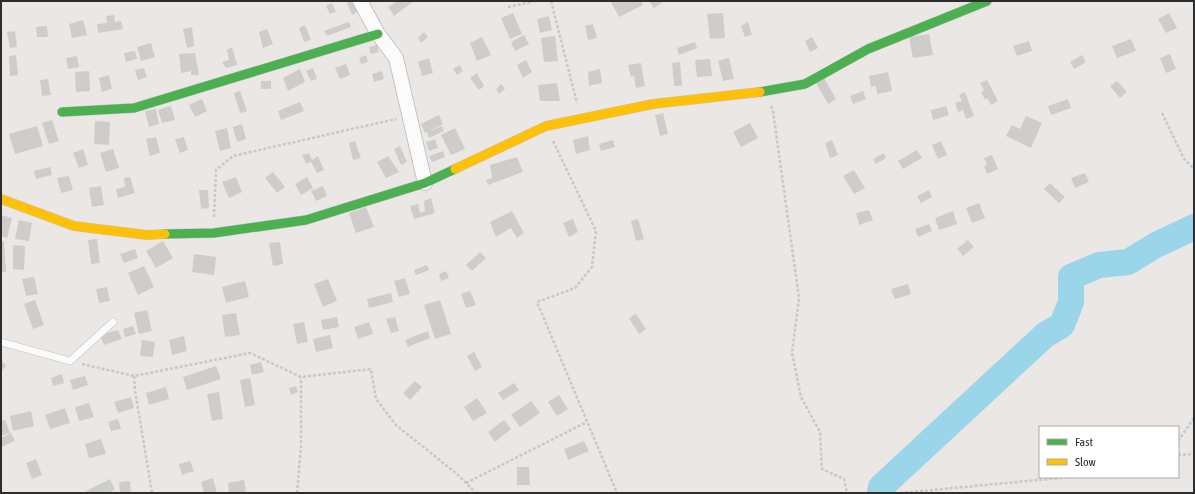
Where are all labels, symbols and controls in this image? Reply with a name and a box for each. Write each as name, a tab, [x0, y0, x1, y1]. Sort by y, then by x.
legend	[1039, 426, 1179, 478]
text: Fast	[1075, 435, 1093, 449]
text: Slow	[1075, 455, 1096, 469]

